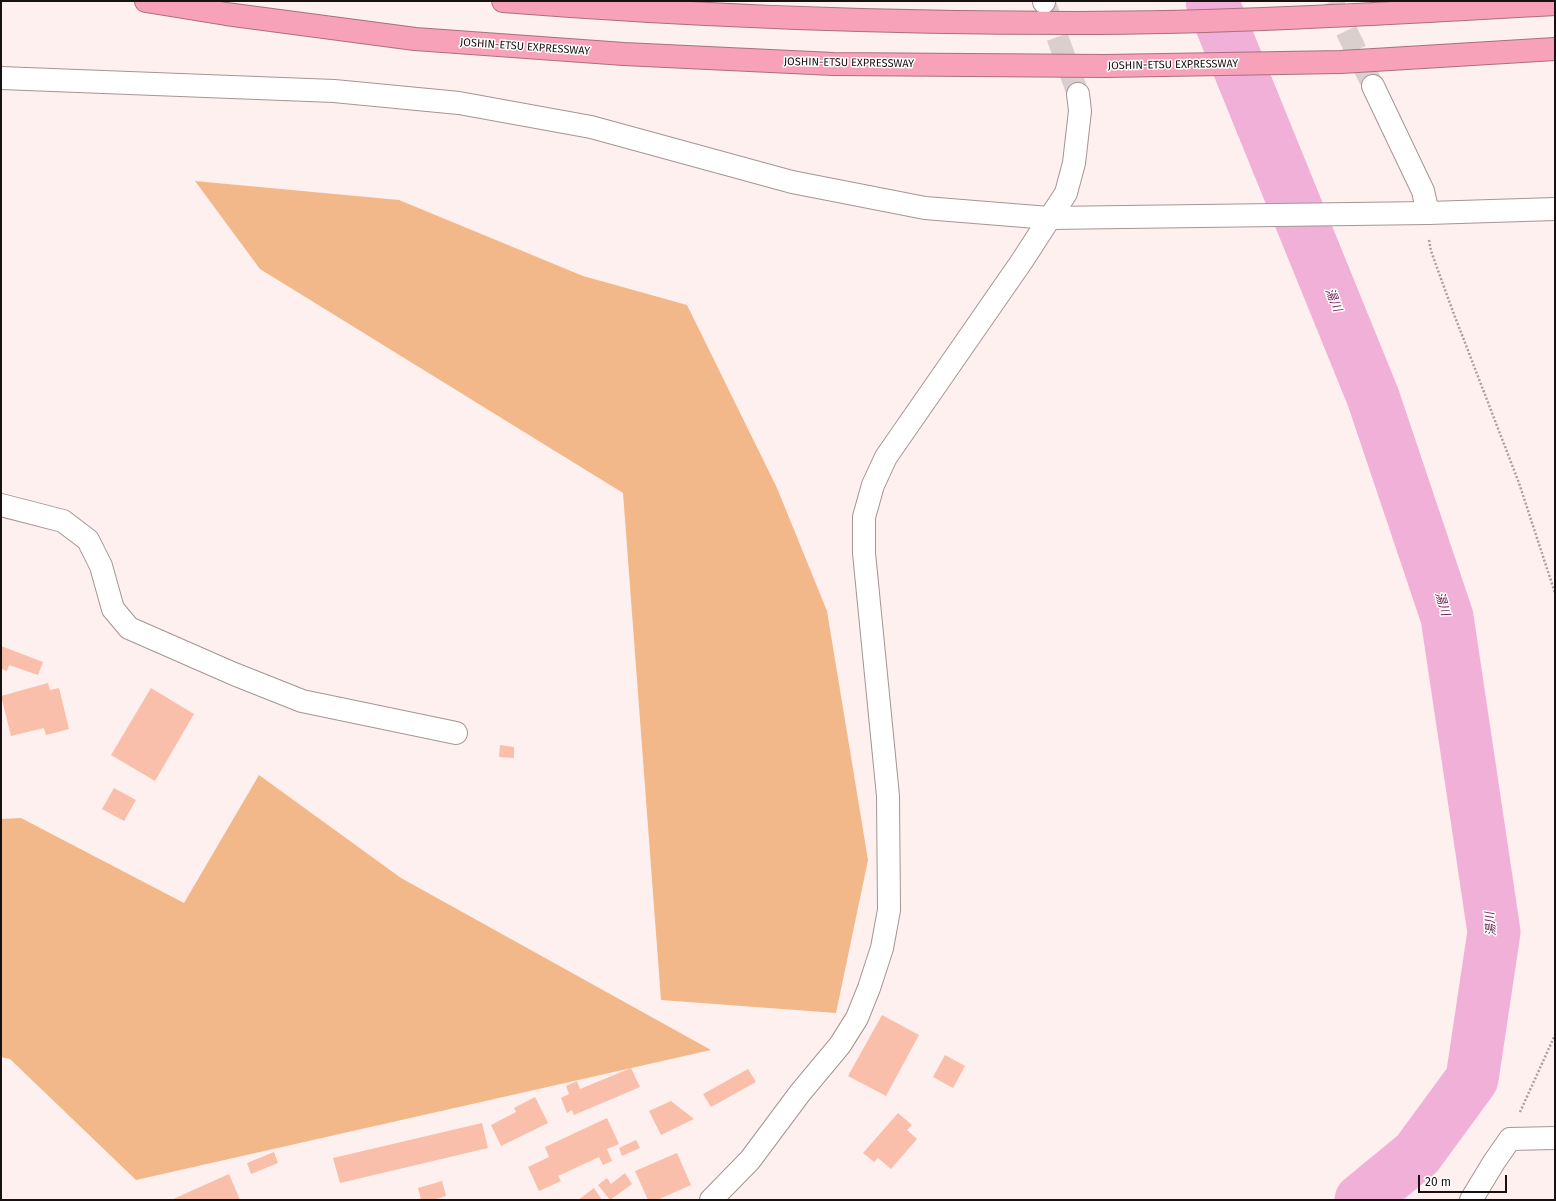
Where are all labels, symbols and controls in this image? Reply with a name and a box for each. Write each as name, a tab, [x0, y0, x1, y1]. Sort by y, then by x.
street label: JOSHIN-ETSU EXPRESSWAY	[459, 36, 591, 58]
street label: JOSHIN-ETSU EXPRESSWAY	[784, 55, 914, 71]
street label: JOSHIN-ETSU EXPRESSWAY	[1108, 57, 1238, 73]
water label: 湯川	[1322, 286, 1344, 314]
water label: 湯川	[1432, 590, 1452, 618]
water label: 湯川	[1483, 912, 1499, 936]
scale bar	[1420, 1167, 1509, 1193]
text: 20 m	[1425, 1175, 1451, 1189]

